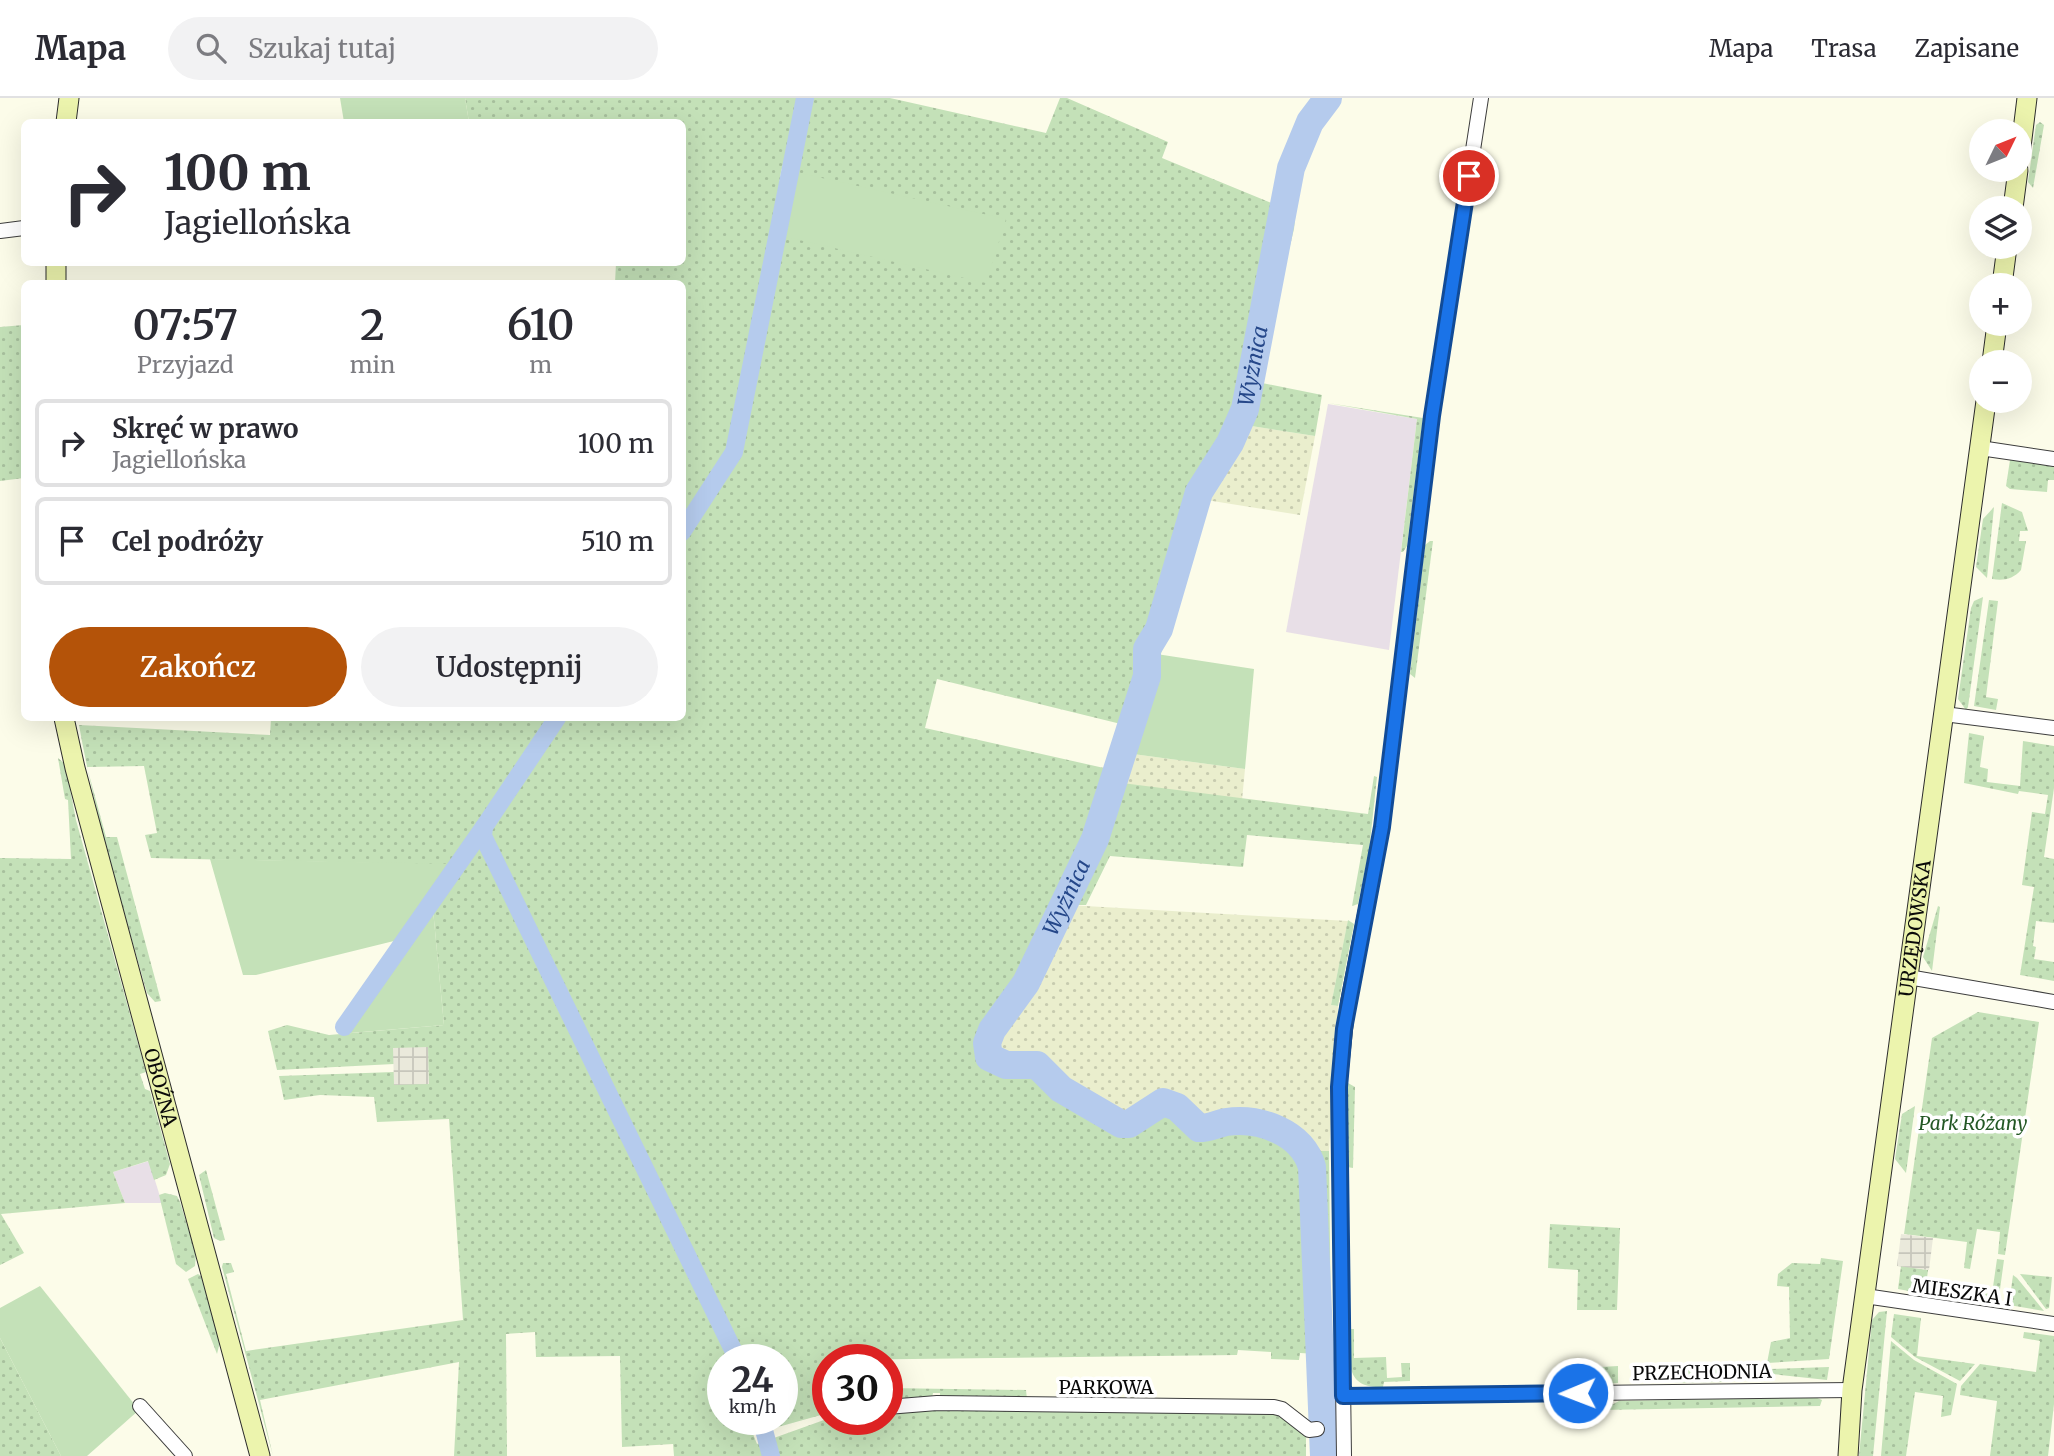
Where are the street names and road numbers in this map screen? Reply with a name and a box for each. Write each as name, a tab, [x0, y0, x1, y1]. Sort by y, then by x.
street label: URZĘDOWSKA	[1893, 858, 1936, 998]
street label: OBOŹNA	[139, 1046, 183, 1130]
street label: MIESZKA I	[1910, 1273, 2014, 1311]
street label: PRZECHODNIA	[1632, 1359, 1773, 1385]
street label: PARKOWA	[1059, 1375, 1154, 1399]

